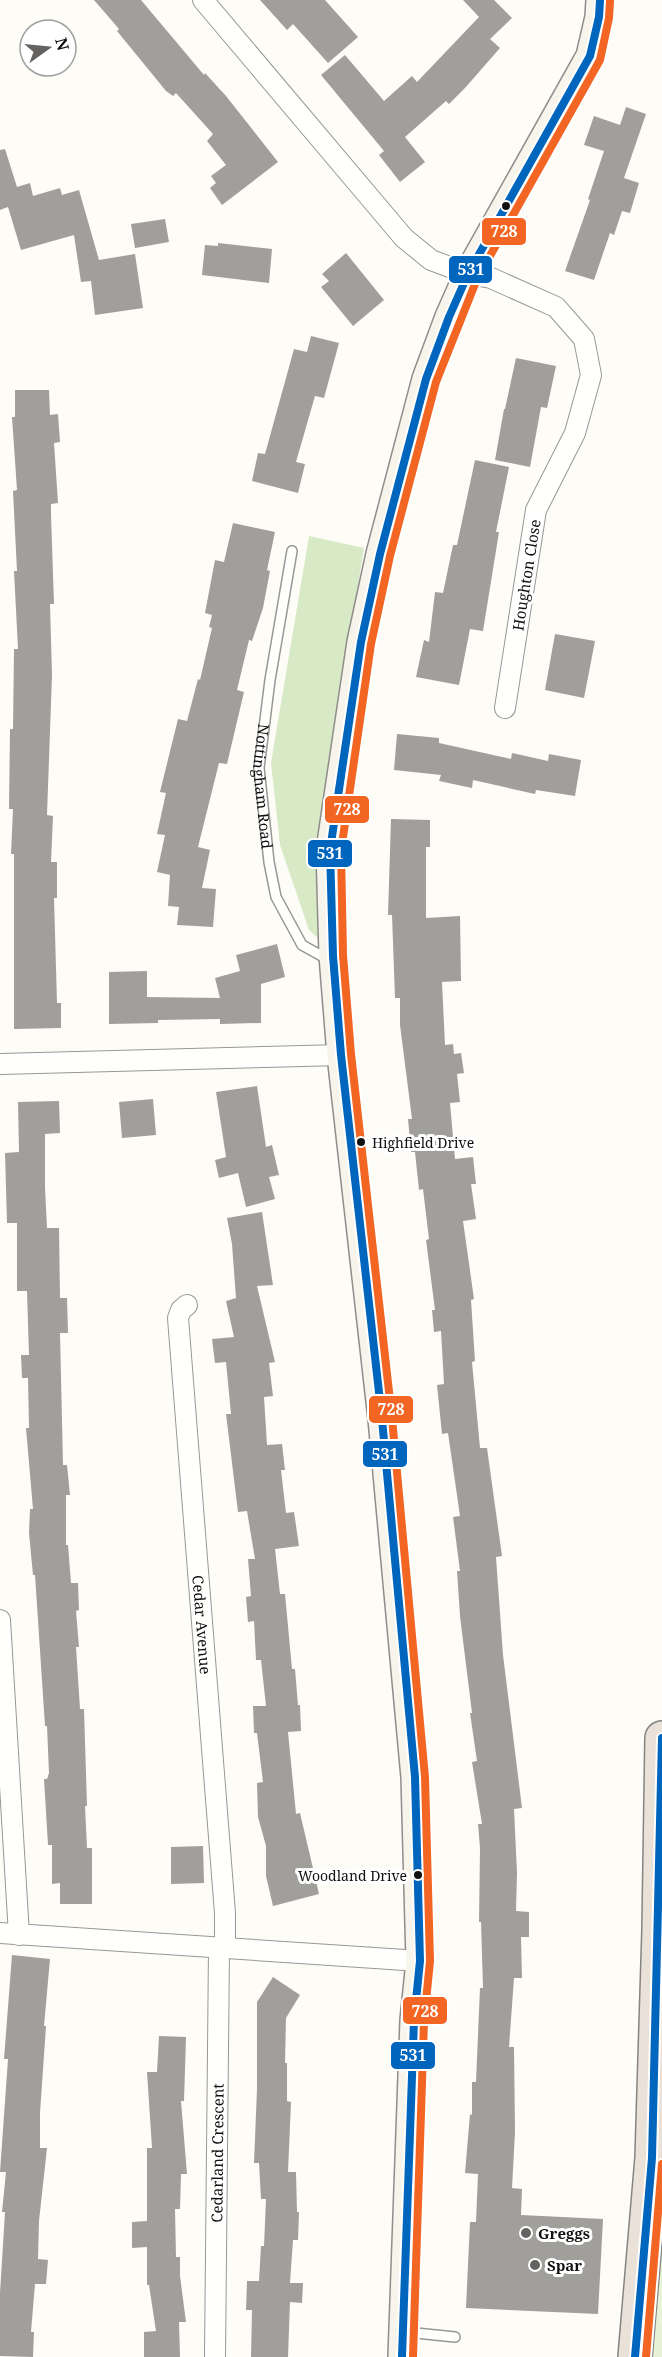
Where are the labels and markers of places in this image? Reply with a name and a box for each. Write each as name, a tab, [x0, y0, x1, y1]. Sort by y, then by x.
unlabelled marker	[500, 200, 512, 212]
place label: Highfield Drive	[372, 1133, 474, 1152]
marker: Highfield Drive	[355, 1136, 367, 1148]
place label: Woodland Drive	[298, 1866, 407, 1885]
marker: Woodland Drive	[412, 1869, 424, 1881]
place label: Greggs	[538, 2223, 590, 2243]
marker: Greggs	[519, 2226, 533, 2240]
place label: Spar	[547, 2255, 582, 2275]
marker: Spar	[528, 2258, 542, 2272]

